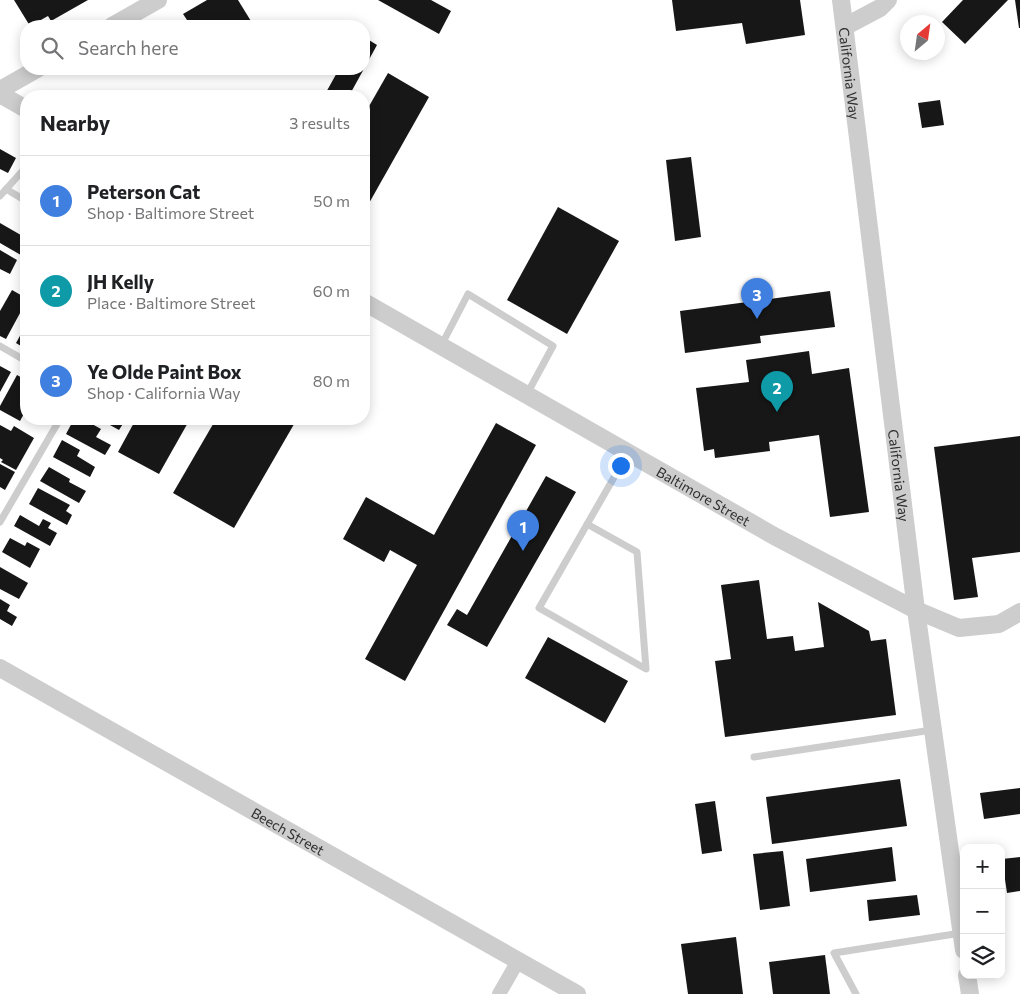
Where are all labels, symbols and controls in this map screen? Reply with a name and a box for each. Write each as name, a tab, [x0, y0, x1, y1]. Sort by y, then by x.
north arrow	[900, 15, 945, 60]
search box	[20, 20, 370, 75]
street label: California Way	[836, 26, 864, 121]
icon: search	[38, 34, 66, 62]
text: Search here	[78, 36, 178, 59]
text: Nearby	[40, 110, 110, 135]
text: 3 results	[289, 113, 350, 132]
text: Peterson Cat	[87, 180, 200, 203]
text: 1	[52, 191, 60, 210]
text: 50 m	[313, 191, 350, 210]
text: Shop · Baltimore Street	[87, 203, 254, 222]
text: JH Kelly	[87, 270, 154, 293]
pin: 3	[741, 278, 773, 319]
text: 2	[51, 281, 61, 300]
text: 60 m	[313, 281, 350, 300]
text: Place · Baltimore Street	[87, 293, 256, 312]
text: Ye Olde Paint Box	[87, 360, 242, 383]
text: 3	[51, 371, 61, 390]
text: 80 m	[313, 371, 350, 390]
pin: 2	[761, 371, 793, 412]
text: Shop · California Way	[87, 383, 241, 402]
street label: California Way	[885, 428, 914, 523]
your location	[608, 453, 634, 479]
street label: Baltimore Street	[654, 462, 754, 529]
pin: 1	[507, 510, 539, 551]
street label: Beech Street	[249, 803, 328, 858]
map controls	[960, 844, 1005, 979]
button: +	[960, 844, 1005, 889]
button: −	[960, 889, 1005, 934]
button: layers	[960, 934, 1005, 979]

